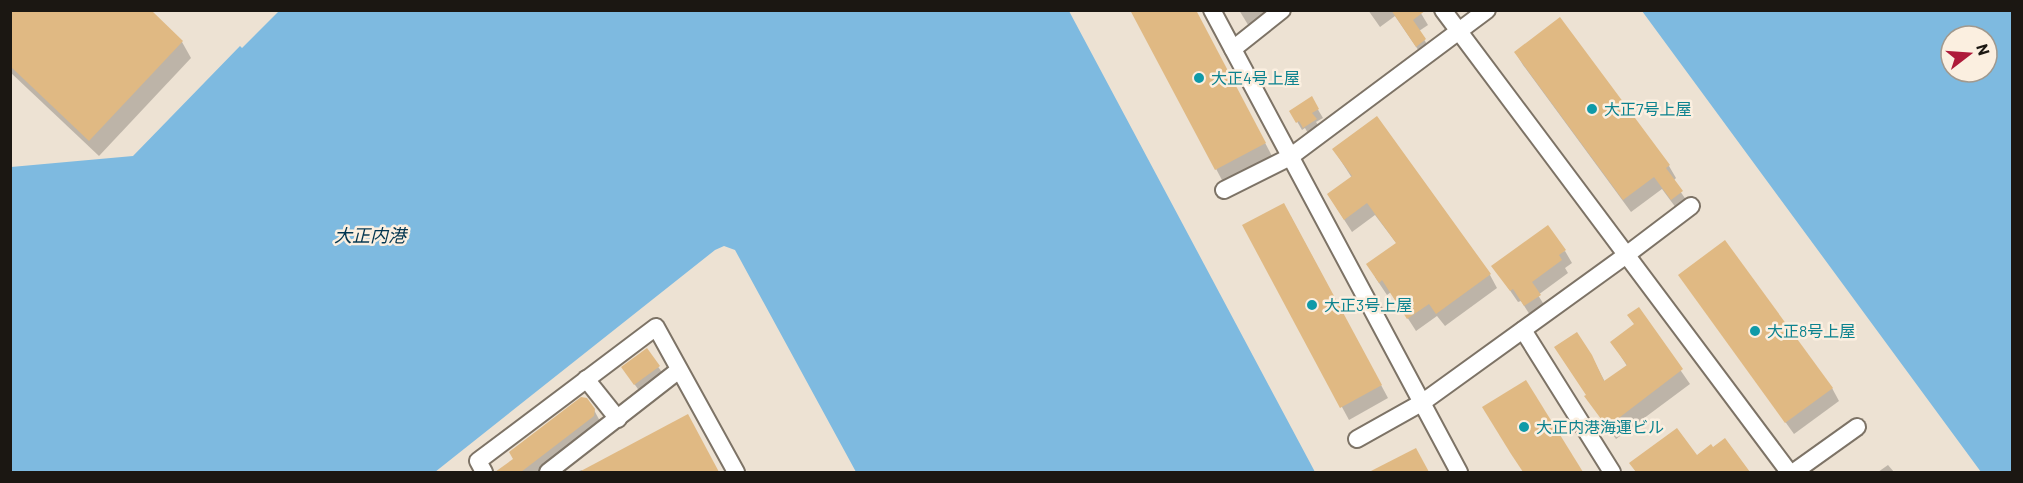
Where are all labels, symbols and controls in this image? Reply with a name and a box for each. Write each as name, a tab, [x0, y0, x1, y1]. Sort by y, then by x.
north arrow	[1939, 24, 1999, 84]
text: N	[1973, 42, 1994, 57]
place label: 大正4号上屋	[1211, 68, 1300, 87]
marker: 大正4号上屋	[1192, 71, 1206, 85]
place label: 大正7号上屋	[1604, 99, 1692, 118]
marker: 大正7号上屋	[1585, 102, 1599, 116]
water label: 大正内港	[334, 224, 409, 246]
place label: 大正3号上屋	[1324, 295, 1412, 314]
marker: 大正3号上屋	[1305, 298, 1319, 312]
place label: 大正8号上屋	[1767, 321, 1855, 340]
marker: 大正8号上屋	[1748, 324, 1762, 338]
place label: 大正内港海運ビル	[1536, 417, 1664, 436]
marker: 大正内港海運ビル	[1517, 420, 1531, 434]

